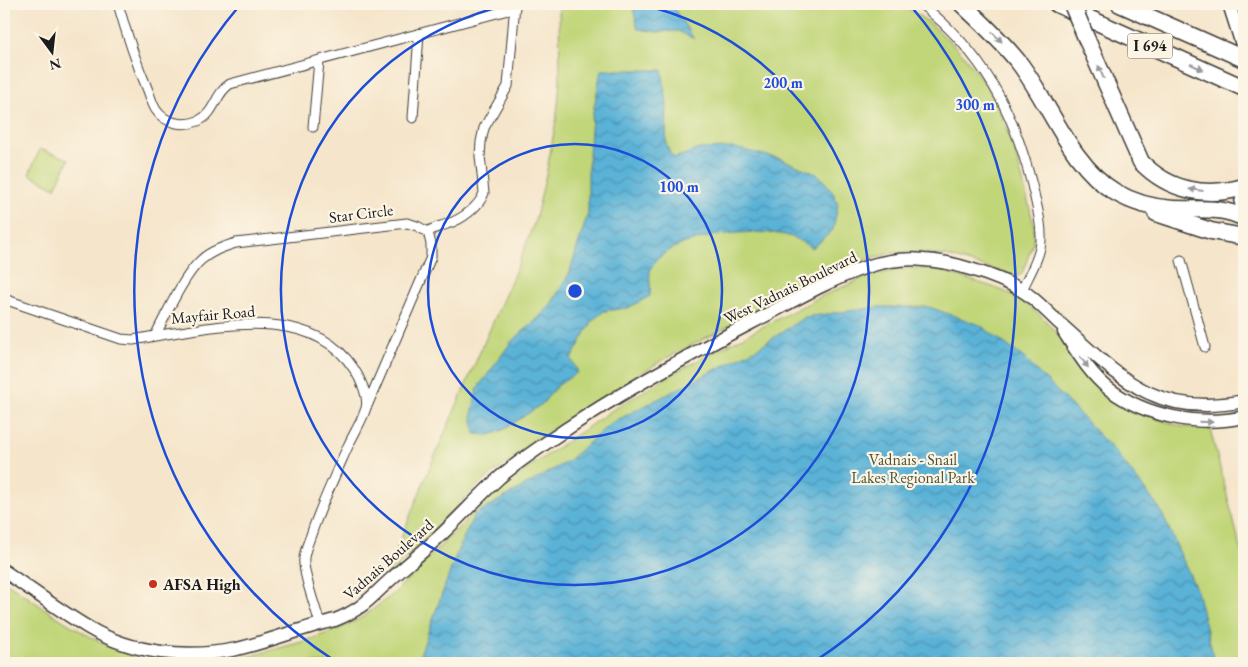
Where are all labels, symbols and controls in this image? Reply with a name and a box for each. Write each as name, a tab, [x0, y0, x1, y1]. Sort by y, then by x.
north arrow	[28, 28, 78, 78]
one-way arrow	[991, 31, 1003, 43]
road number: I 694	[1128, 34, 1172, 58]
text: N	[47, 54, 63, 75]
one-way arrow	[1190, 63, 1204, 71]
one-way arrow	[1096, 65, 1104, 79]
text: 200 m	[763, 73, 803, 92]
text: 300 m	[955, 95, 995, 114]
text: 100 m	[659, 177, 699, 196]
one-way arrow	[1188, 186, 1204, 194]
street label: Star Circle	[328, 199, 394, 228]
street label: West Vadnais Boulevard	[720, 246, 861, 329]
centre of rings	[566, 282, 584, 300]
street label: Mayfair Road	[170, 300, 257, 329]
one-way arrow	[1079, 355, 1089, 369]
one-way arrow	[1198, 418, 1214, 426]
park label: Vadnais - Snail Lakes Regional Park	[851, 449, 975, 488]
street label: Vadnais Boulevard	[339, 514, 439, 604]
place label: AFSA High	[162, 574, 241, 595]
marker: AFSA High	[147, 578, 159, 590]

